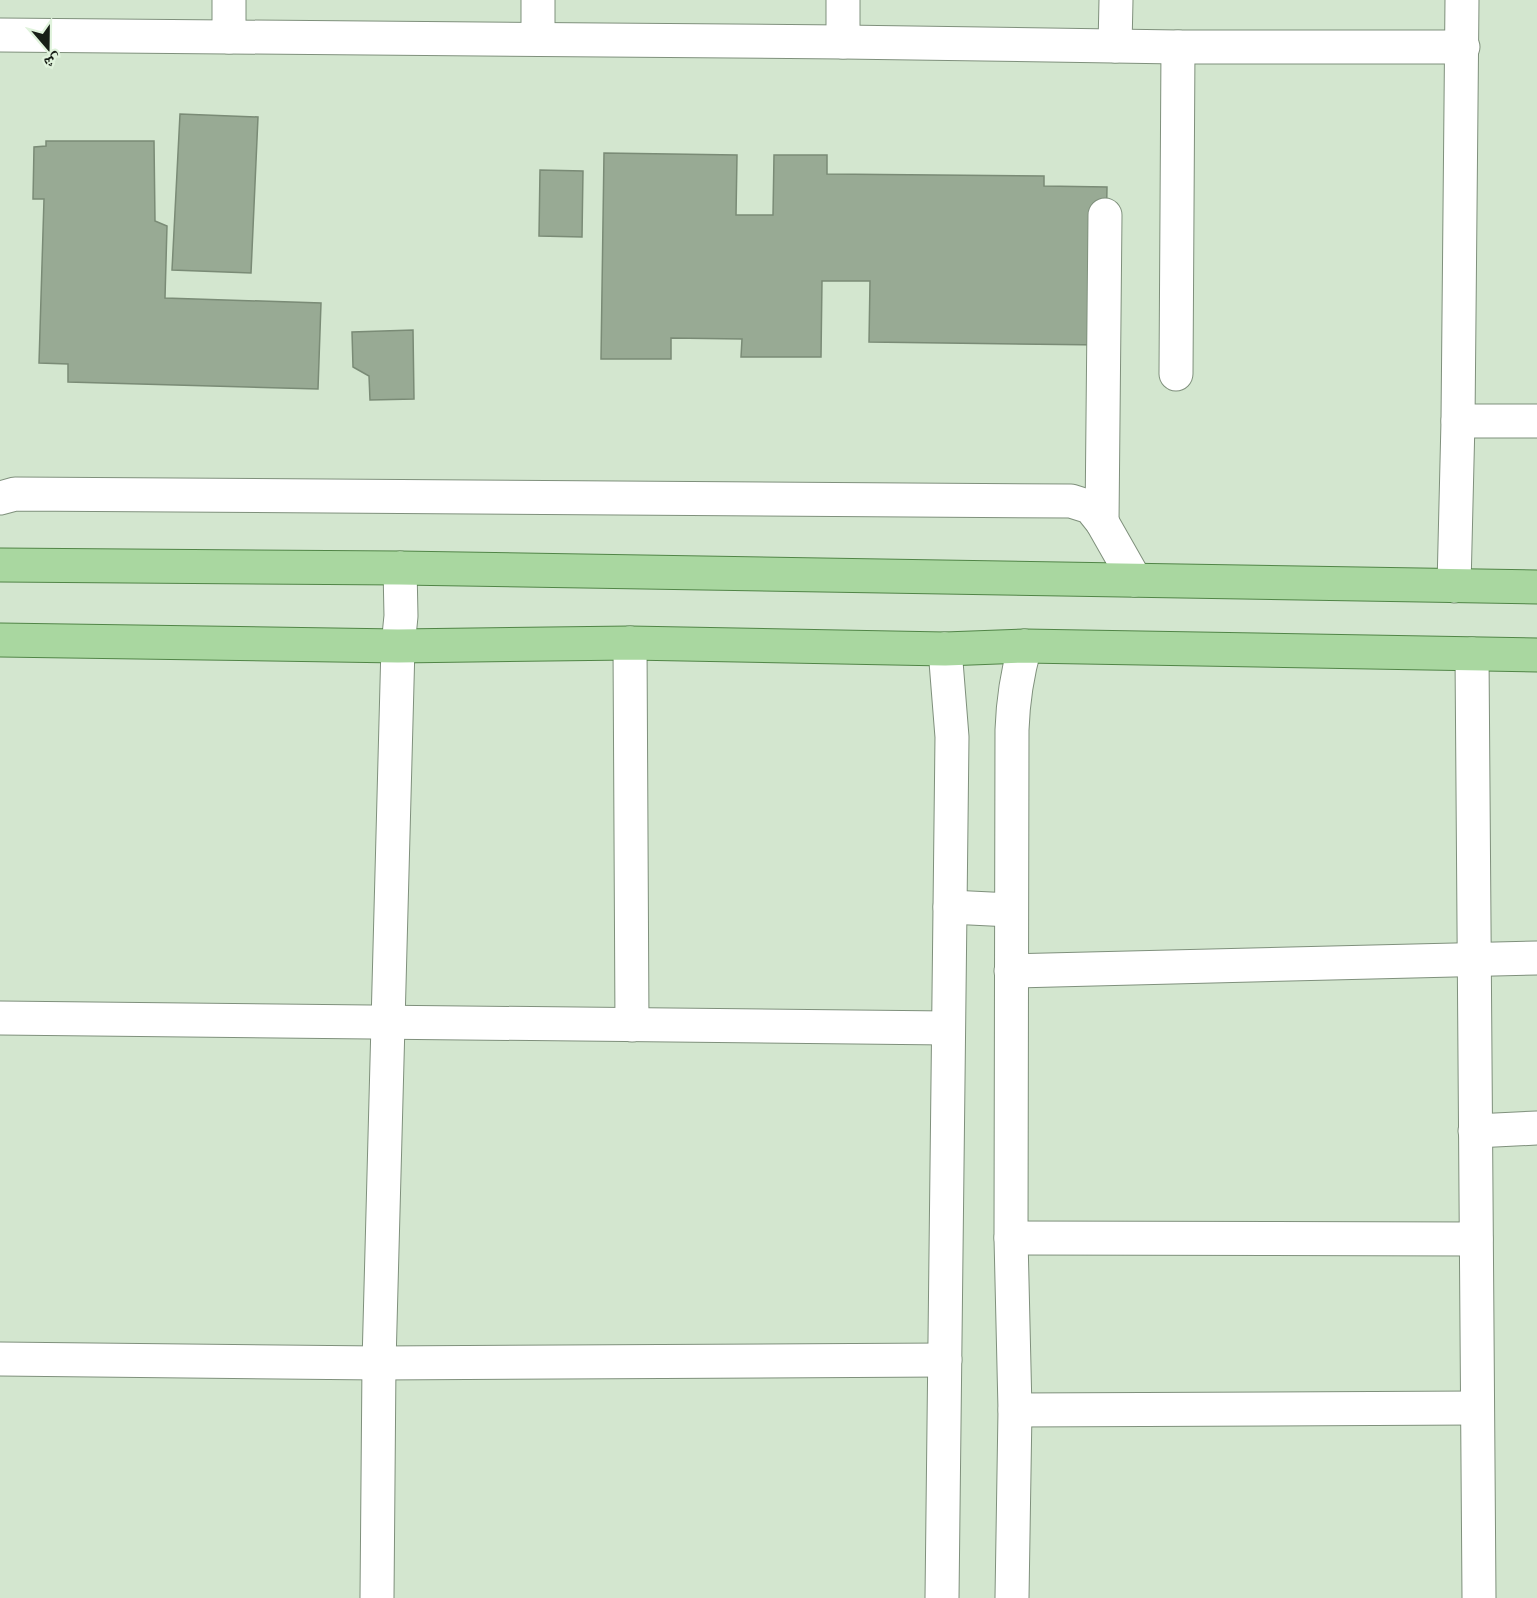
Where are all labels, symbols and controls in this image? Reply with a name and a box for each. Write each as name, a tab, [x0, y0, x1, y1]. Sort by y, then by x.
north arrow	[18, 18, 78, 78]
text: ش	[42, 50, 64, 72]

